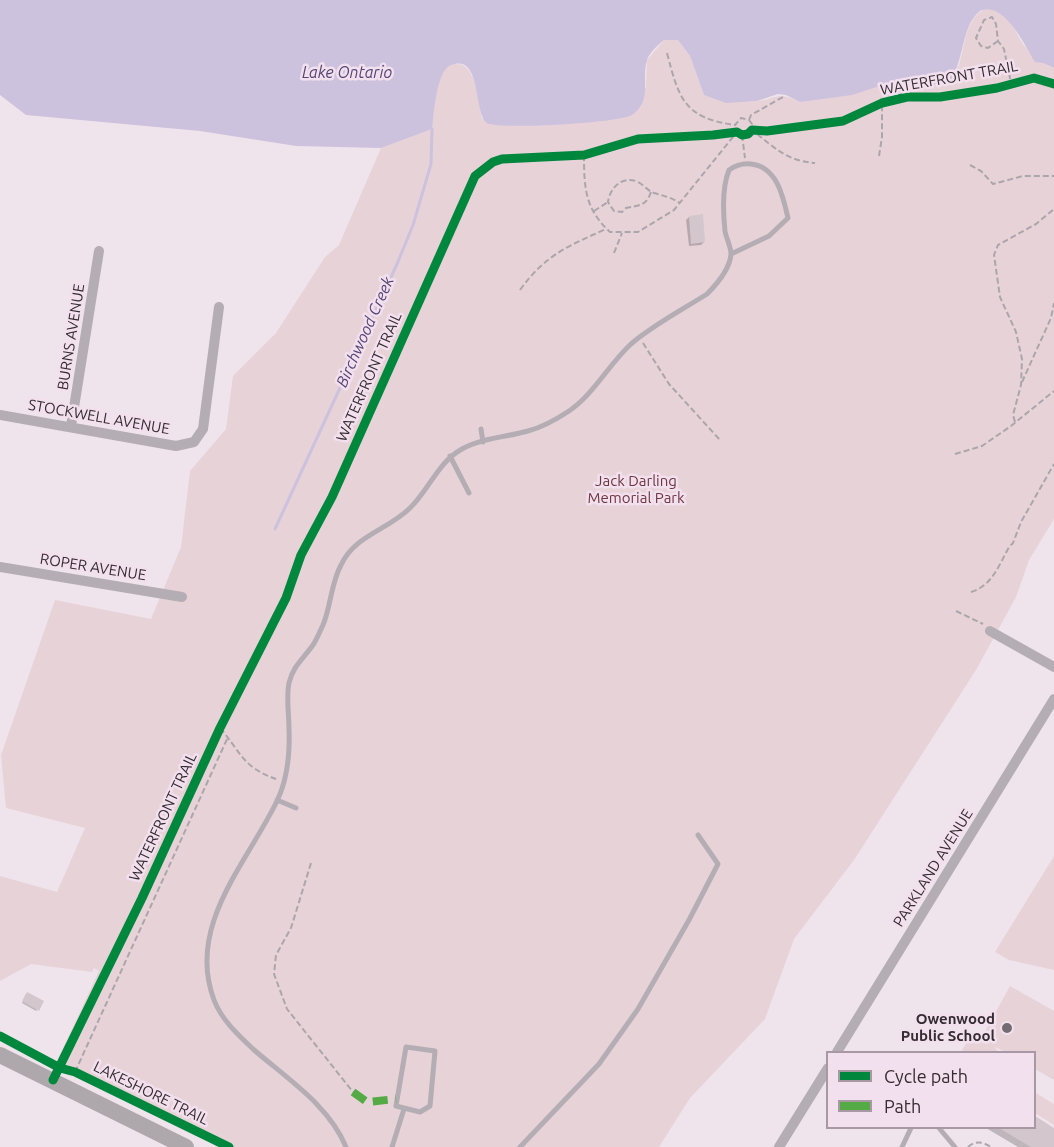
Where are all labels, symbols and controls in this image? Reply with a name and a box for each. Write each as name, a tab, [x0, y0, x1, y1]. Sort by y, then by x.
street label: WATERFRONT TRAIL	[879, 57, 1019, 99]
water label: Lake Ontario	[302, 63, 392, 83]
water label: Birchwood Creek	[332, 274, 398, 390]
street label: BURNS AVENUE	[54, 283, 88, 391]
street label: WATERFRONT TRAIL	[332, 310, 406, 444]
street label: STOCKWELL AVENUE	[27, 396, 171, 438]
park label: Jack Darling Memorial Park	[587, 472, 685, 507]
street label: ROPER AVENUE	[39, 550, 147, 584]
street label: WATERFRONT TRAIL	[125, 750, 201, 884]
street label: PARKLAND AVENUE	[889, 806, 977, 930]
place label: Owenwood Public School	[901, 1010, 995, 1045]
marker: Owenwood Public School	[1000, 1021, 1014, 1035]
legend	[826, 1051, 1036, 1129]
street label: LAKESHORE TRAIL	[90, 1057, 212, 1129]
text: Cycle path	[884, 1066, 968, 1086]
text: Path	[884, 1096, 921, 1116]

